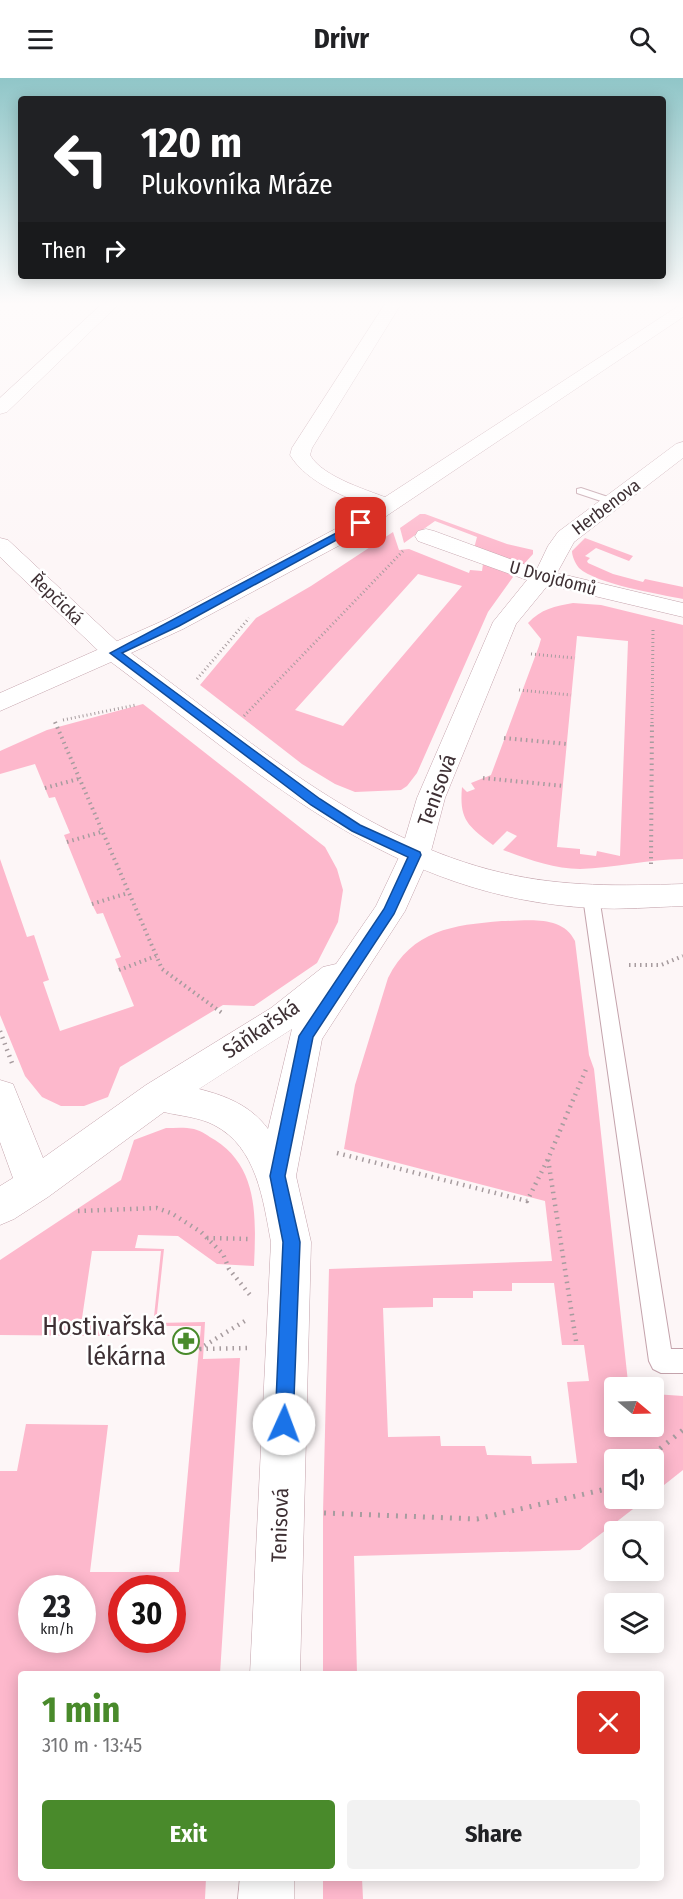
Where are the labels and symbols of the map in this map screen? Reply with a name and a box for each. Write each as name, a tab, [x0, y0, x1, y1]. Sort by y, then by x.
street label: Herbenova	[567, 474, 645, 540]
pin	[335, 497, 386, 548]
street label: U Dvojdomů	[507, 556, 599, 600]
street label: Řepčická	[26, 569, 88, 630]
street label: Tenisová	[412, 751, 462, 829]
street label: Sáňkařská	[218, 994, 304, 1064]
place label: Hostivařská lékárna	[42, 1311, 166, 1372]
pharmacy icon: Hostivařská lékárna	[171, 1326, 201, 1356]
north arrow	[604, 1377, 664, 1437]
position arrow	[252, 1392, 316, 1456]
street label: Tenisová	[266, 1487, 294, 1563]
speed limit sign: 30	[108, 1575, 186, 1653]

